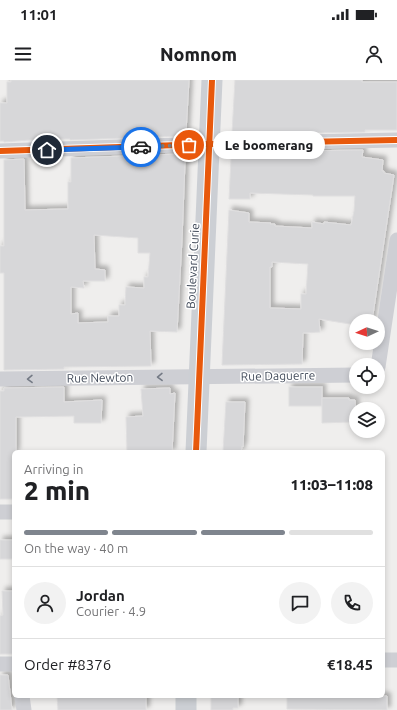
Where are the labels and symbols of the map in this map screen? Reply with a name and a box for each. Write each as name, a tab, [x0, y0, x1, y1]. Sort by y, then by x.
courier	[121, 127, 161, 167]
pin	[172, 128, 206, 162]
callout: Le boomerang	[213, 131, 325, 159]
pin	[30, 133, 64, 167]
street label: Boulevard Curie	[184, 223, 201, 309]
north arrow	[349, 314, 385, 350]
street label: Rue Daguerre	[241, 368, 315, 383]
street label: Rue Newton	[66, 370, 133, 385]
one-way arrow	[157, 373, 163, 381]
one-way arrow	[27, 374, 33, 383]

